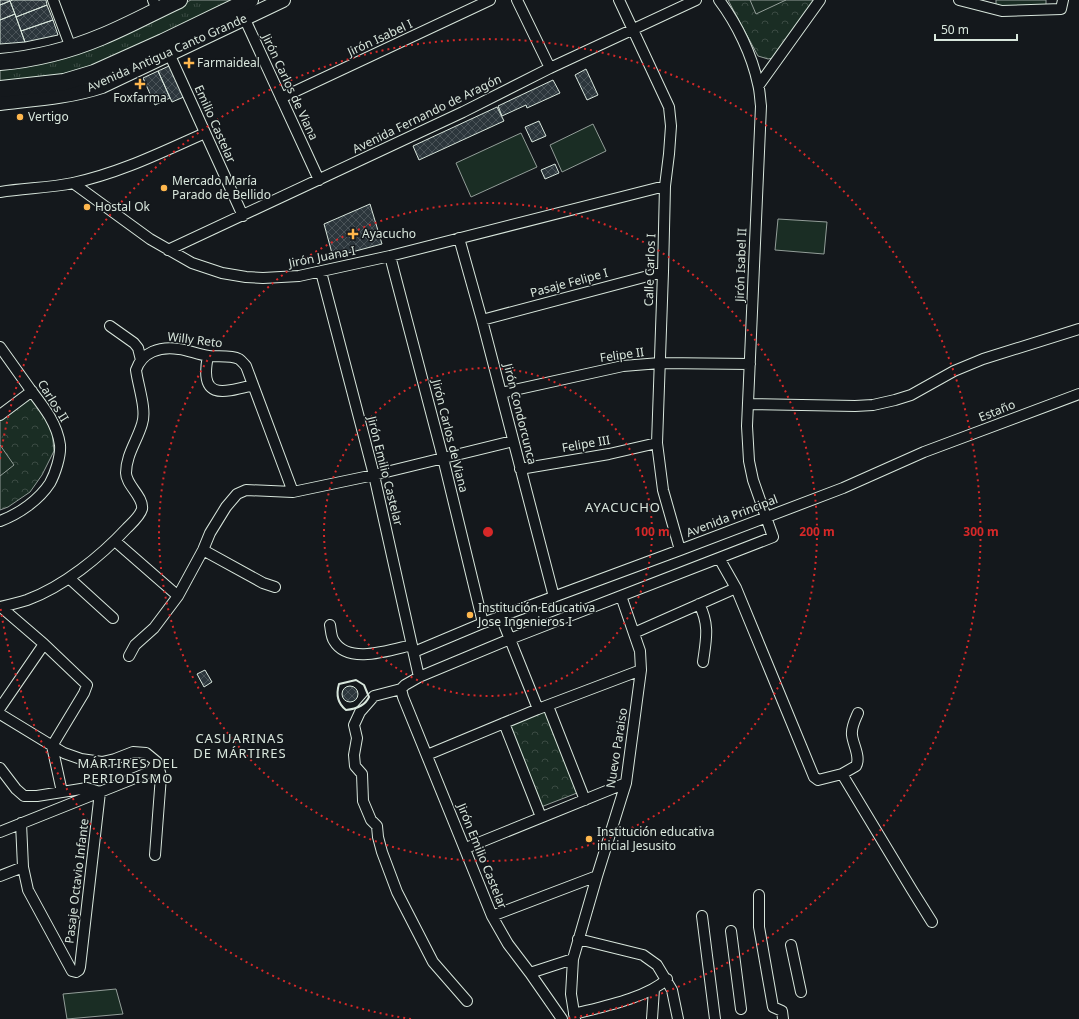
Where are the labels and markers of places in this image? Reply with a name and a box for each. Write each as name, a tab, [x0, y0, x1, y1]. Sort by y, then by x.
place label: Farmaideal	[197, 54, 260, 71]
marker: Farmaideal	[184, 58, 194, 68]
marker: Foxfarma	[135, 79, 145, 89]
place label: Foxfarma	[113, 89, 167, 106]
place label: Vertigo	[28, 108, 69, 125]
marker: Vertigo	[15, 112, 25, 122]
place label: Mercado María Parado de Bellido	[172, 172, 271, 203]
marker: Mercado María Parado de Bellido	[159, 183, 169, 193]
place label: Hostal Ok	[95, 198, 151, 215]
marker: Hostal Ok	[82, 202, 92, 212]
place label: Ayacucho	[362, 225, 416, 242]
marker: Ayacucho	[347, 228, 359, 240]
centre of rings	[481, 525, 495, 539]
place label: Institución Educativa Jose Ingenieros I	[477, 599, 595, 630]
marker: Institución Educativa Jose Ingenieros I	[465, 610, 475, 620]
place label: Institución educativa inicial Jesusito	[597, 823, 714, 854]
marker: Institución educativa inicial Jesusito	[584, 834, 594, 844]

